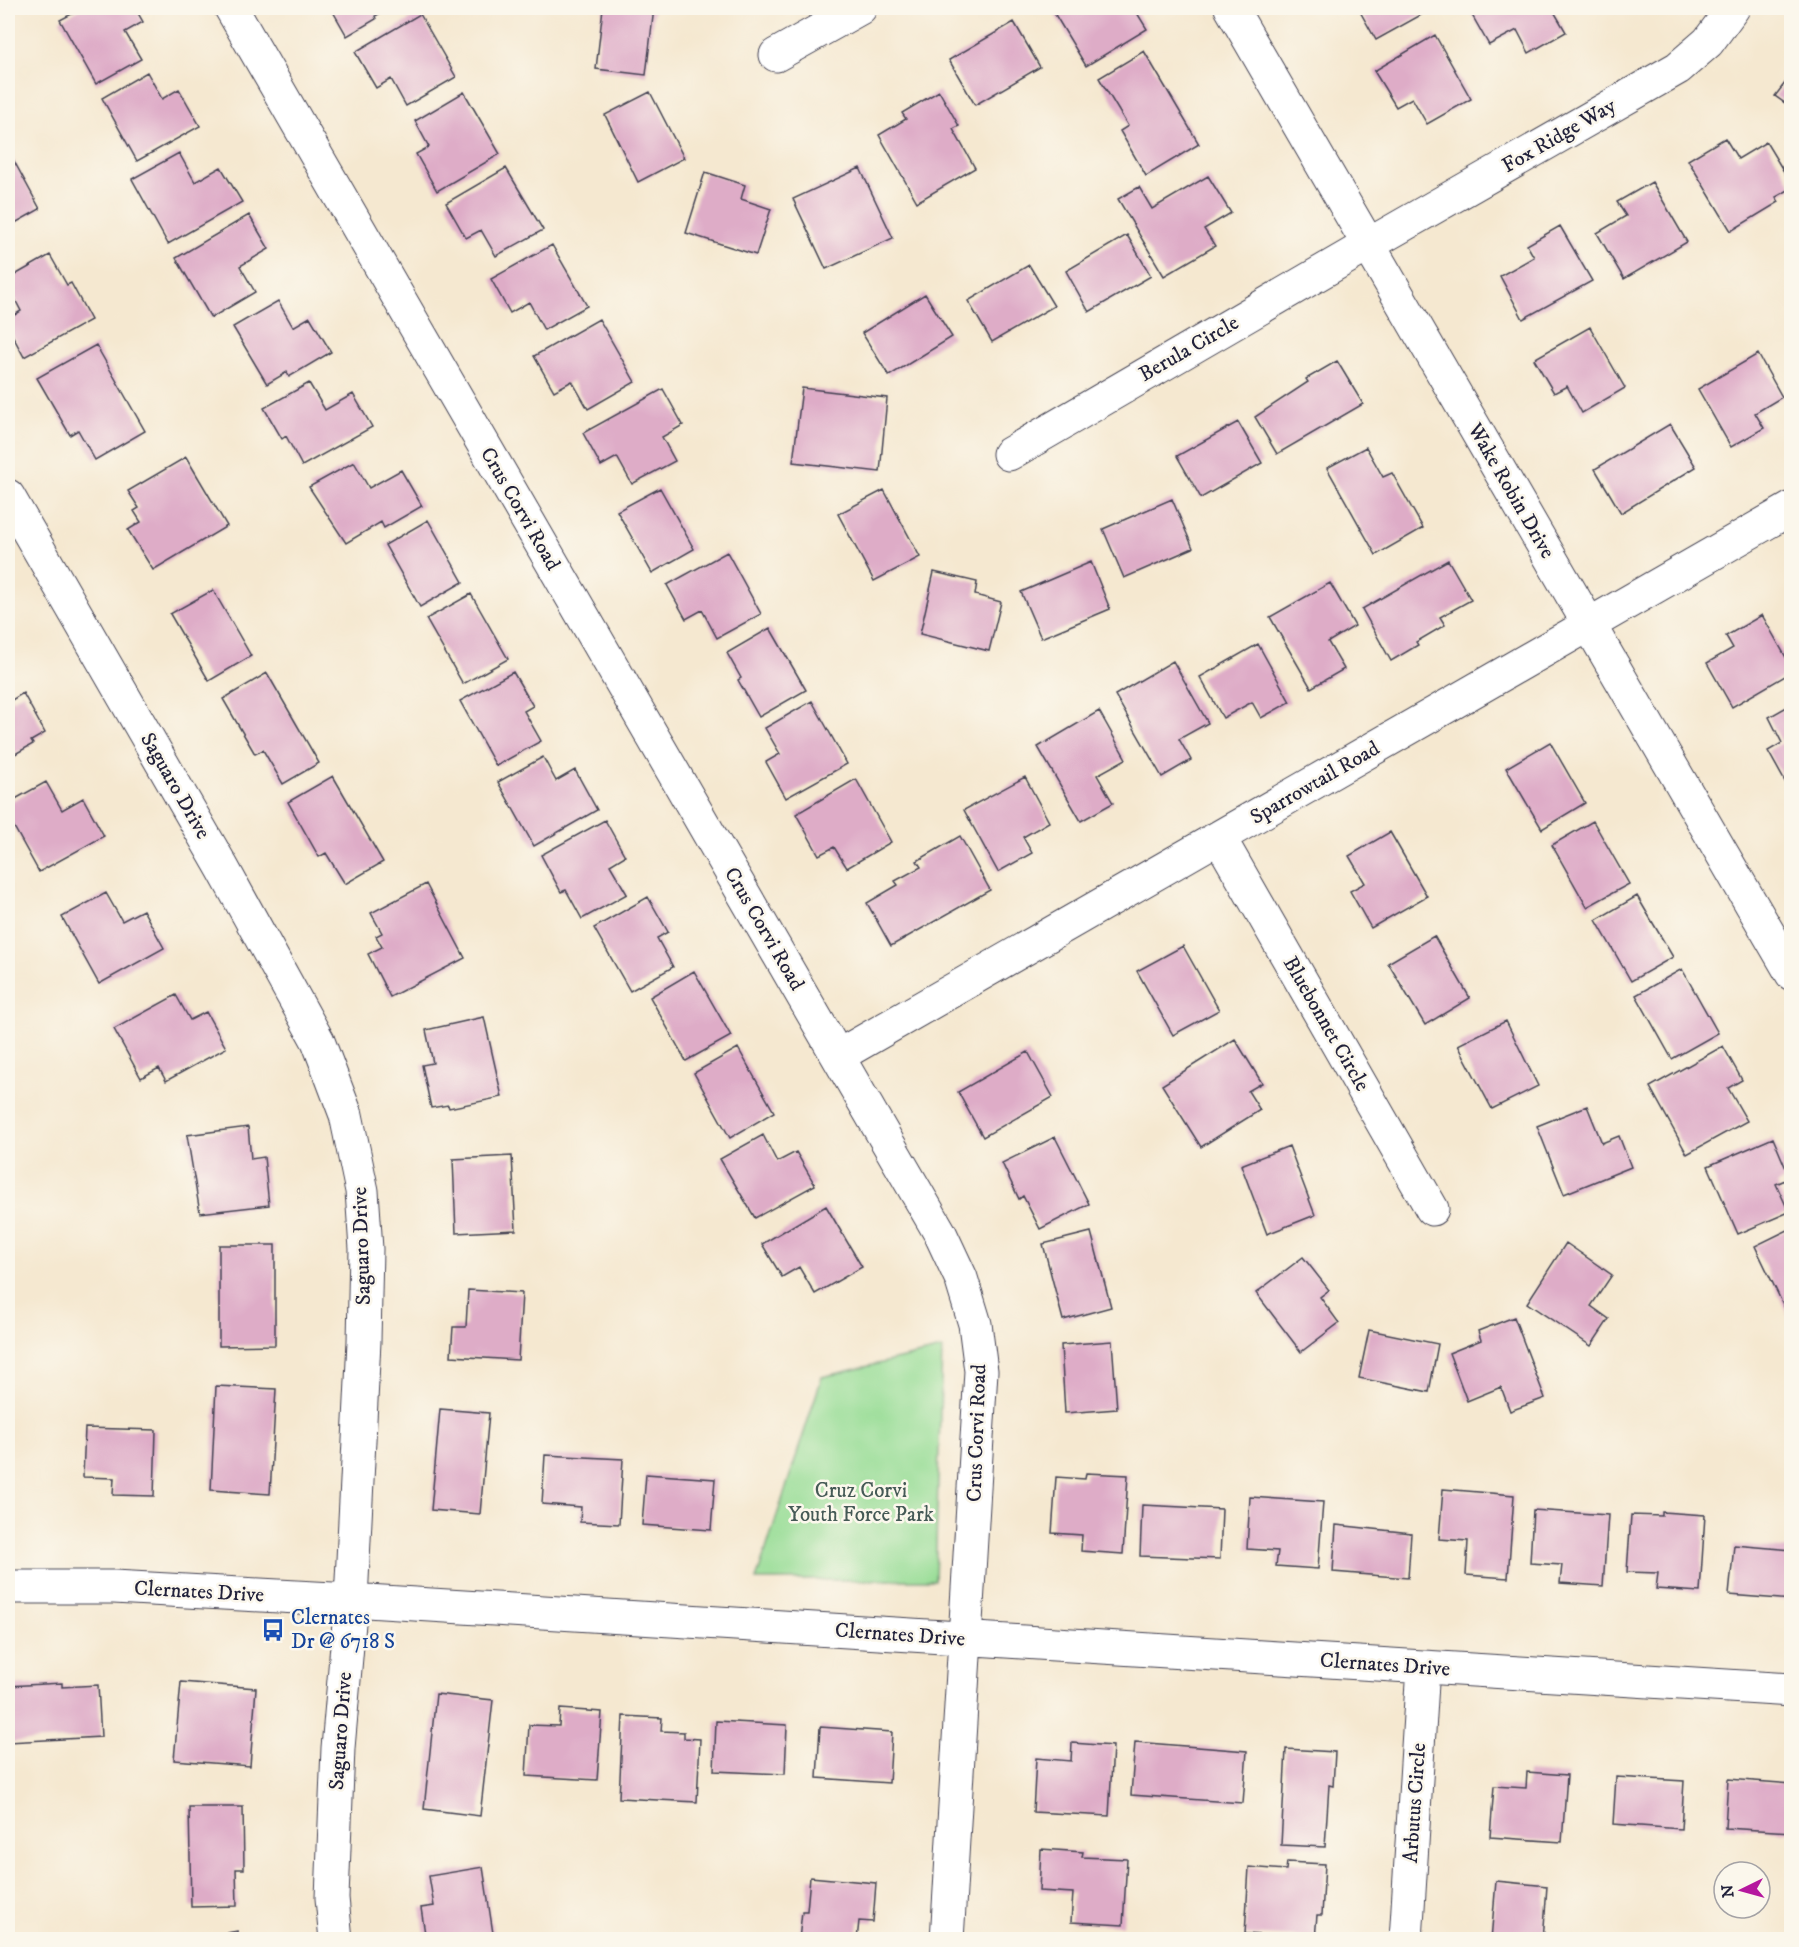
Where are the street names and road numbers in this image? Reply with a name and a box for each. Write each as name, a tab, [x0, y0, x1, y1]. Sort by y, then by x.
street label: Fox Ridge Way	[1497, 92, 1621, 179]
street label: Berula Circle	[1135, 310, 1244, 388]
street label: Wake Robin Drive	[1461, 418, 1560, 564]
street label: Crus Corvi Road	[474, 443, 566, 576]
street label: Saguaro Drive	[134, 728, 216, 844]
street label: Sparrowtail Road	[1246, 735, 1385, 831]
street label: Crus Corvi Road	[718, 863, 810, 996]
street label: Bluebonnet Circle	[1277, 952, 1375, 1096]
street label: Saguaro Drive	[347, 1186, 377, 1306]
street label: Crus Corvi Road	[962, 1363, 992, 1503]
street label: Clernates Drive	[133, 1576, 265, 1608]
street label: Clernates Drive	[834, 1617, 966, 1653]
street label: Clernates Drive	[1319, 1647, 1451, 1683]
street label: Saguaro Drive	[324, 1671, 358, 1791]
street label: Arbutus Circle	[1398, 1742, 1432, 1864]

